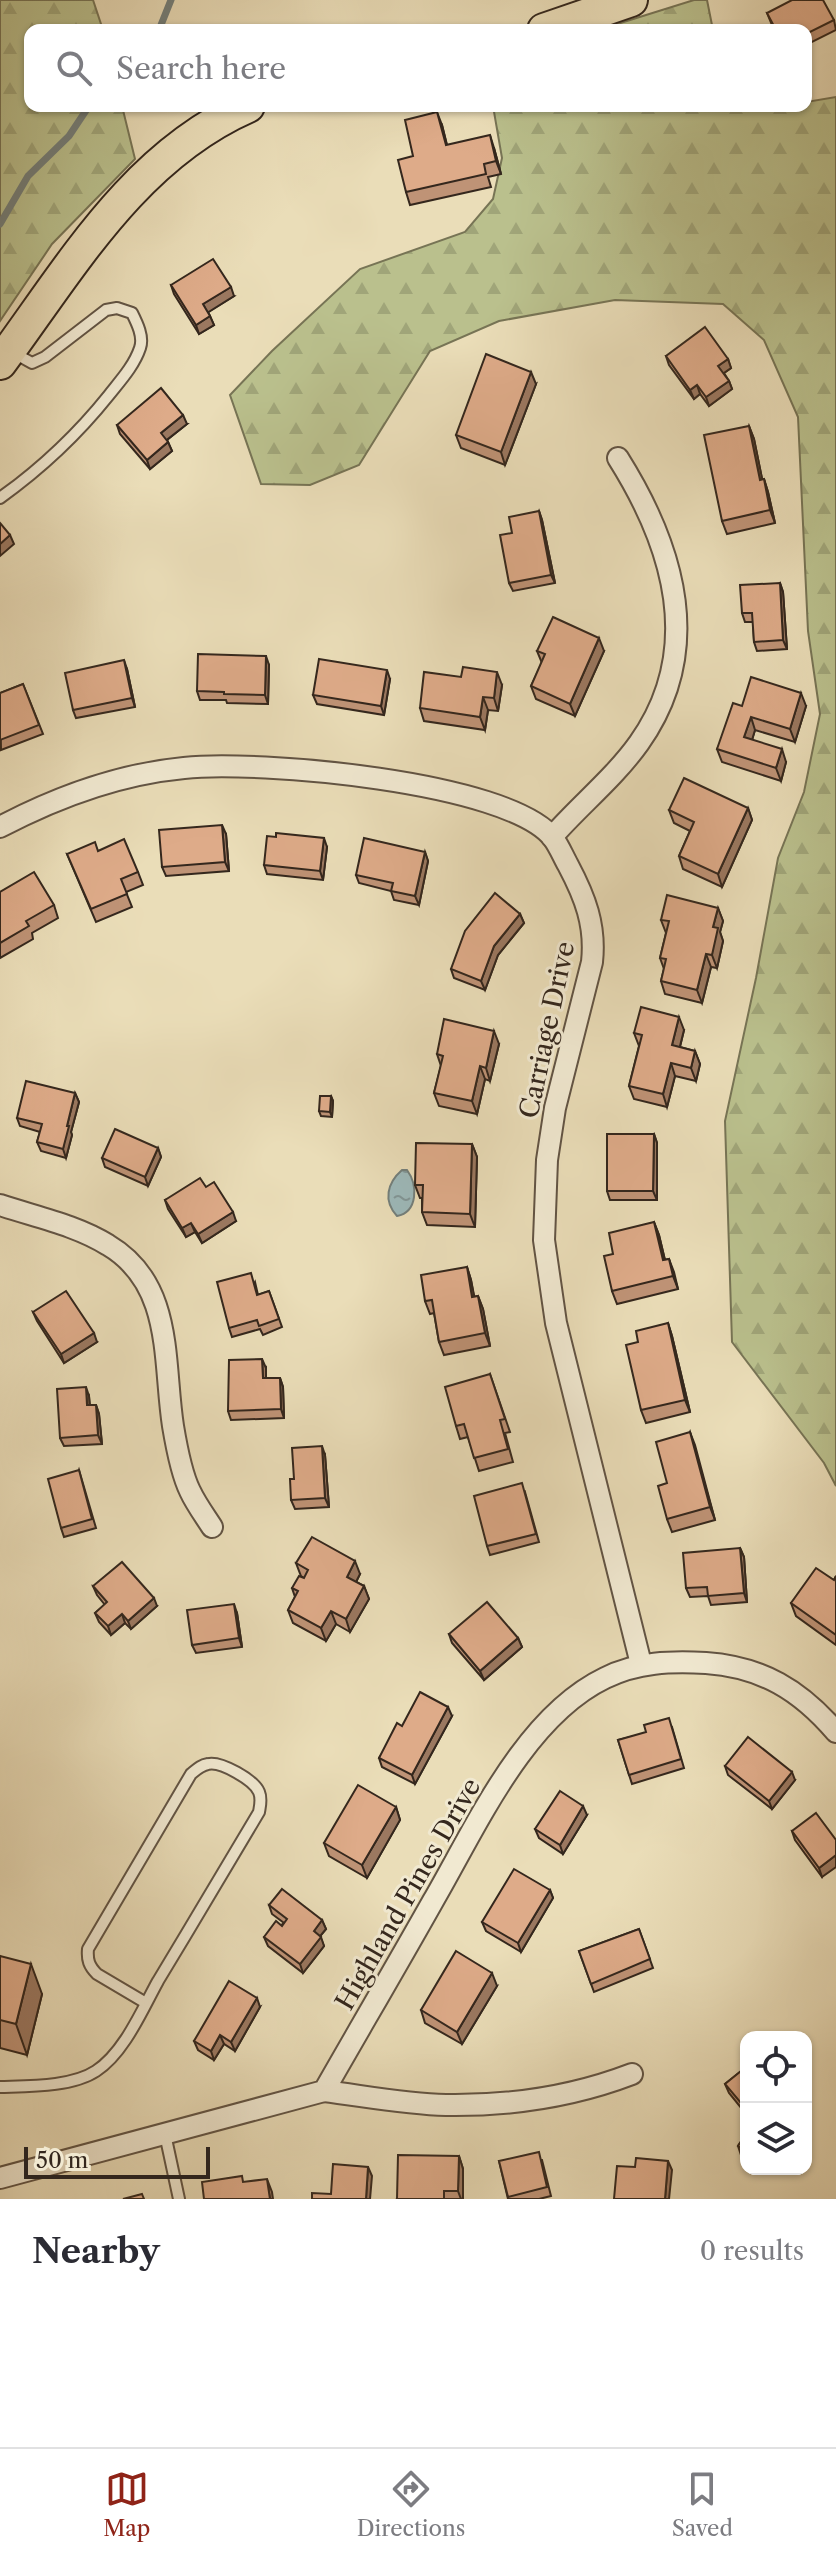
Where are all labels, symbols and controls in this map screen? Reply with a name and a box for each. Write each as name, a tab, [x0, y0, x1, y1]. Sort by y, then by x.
search box	[24, 24, 812, 112]
icon: search	[52, 46, 96, 90]
text: Search here	[116, 50, 286, 87]
street label: Carriage Drive	[513, 939, 581, 1121]
street label: Highland Pines Drive	[329, 1772, 487, 2016]
map controls	[740, 2031, 812, 2175]
button: locate	[740, 2031, 812, 2103]
button: layers	[740, 2103, 812, 2175]
scale bar	[24, 2143, 210, 2179]
text: 50 m	[36, 2147, 88, 2174]
text: Nearby	[32, 2230, 160, 2272]
text: 0 results	[700, 2235, 804, 2267]
tab: Map	[103, 2467, 150, 2542]
tab: Directions	[357, 2467, 465, 2542]
tab: Saved	[672, 2467, 733, 2542]

